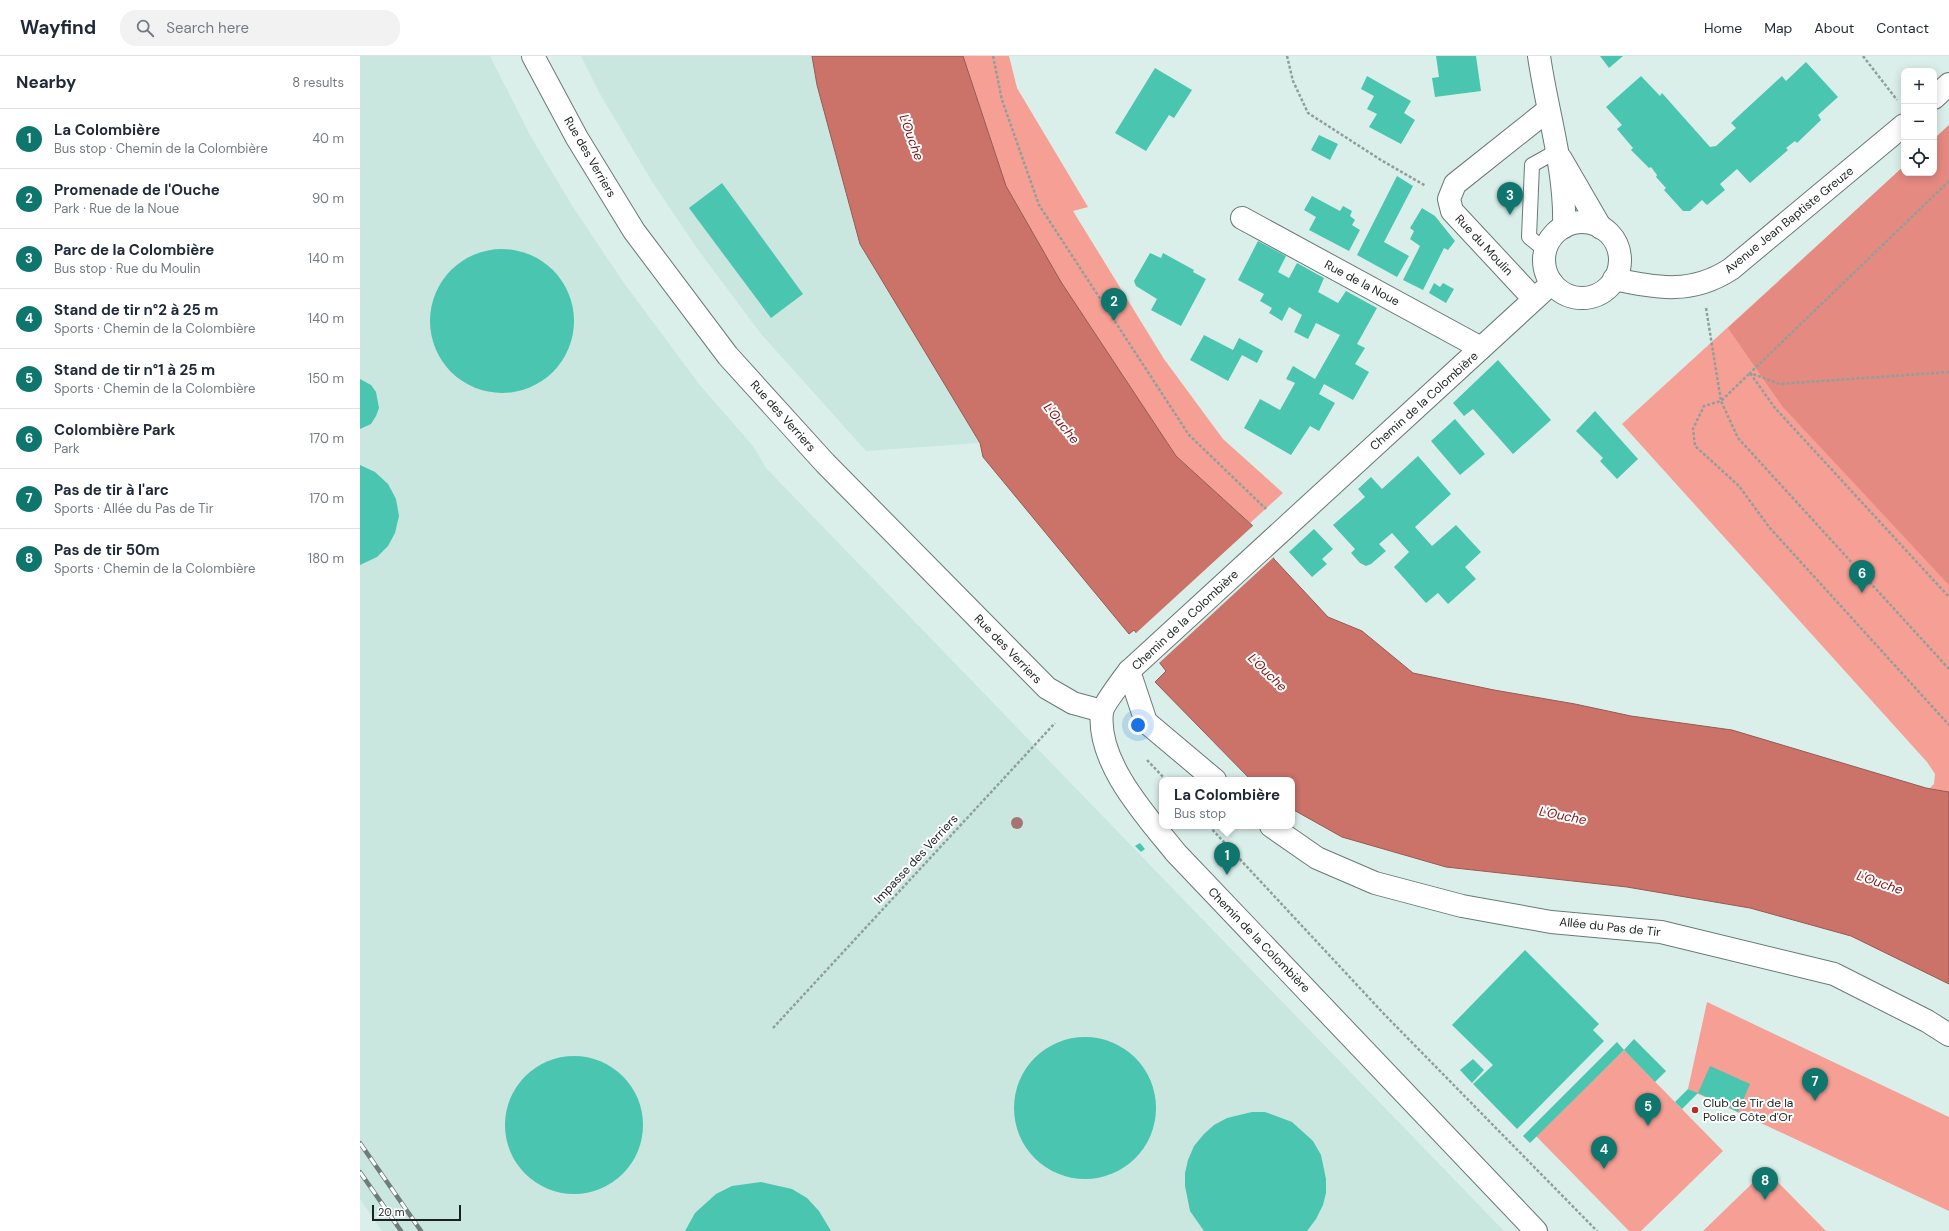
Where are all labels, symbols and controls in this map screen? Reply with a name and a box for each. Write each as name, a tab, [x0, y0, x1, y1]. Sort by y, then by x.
search box	[120, 10, 400, 46]
text: Wayfind	[20, 15, 96, 40]
icon: search	[134, 17, 156, 39]
text: Search here	[166, 18, 249, 38]
text: Home	[1704, 19, 1742, 37]
text: Map	[1764, 19, 1792, 37]
text: About	[1814, 19, 1854, 37]
text: Contact	[1876, 19, 1929, 37]
map controls	[1901, 68, 1937, 176]
button: +	[1901, 68, 1937, 104]
text: Nearby	[16, 71, 76, 93]
text: 8 results	[292, 74, 344, 91]
button: −	[1901, 104, 1937, 140]
water label: L'Ouche	[895, 112, 928, 163]
street label: Rue des Verriers	[560, 114, 620, 200]
text: La Colombière	[54, 120, 160, 140]
text: 1	[27, 130, 31, 147]
text: 40 m	[312, 130, 344, 147]
text: Bus stop · Chemin de la Colombière	[54, 140, 268, 157]
button: locate	[1901, 140, 1937, 176]
street label: Avenue Jean Baptiste Greuze	[1721, 163, 1857, 277]
text: Promenade de l'Ouche	[54, 180, 220, 200]
pin: 3	[1497, 182, 1523, 215]
text: 2	[25, 190, 33, 207]
text: 90 m	[312, 190, 344, 207]
text: Park · Rue de la Noue	[54, 200, 179, 217]
street label: Rue du Moulin	[1452, 211, 1517, 279]
text: Parc de la Colombière	[54, 240, 214, 260]
text: 3	[25, 250, 33, 267]
text: 140 m	[308, 250, 344, 267]
street label: Rue de la Noue	[1322, 256, 1403, 310]
text: Bus stop · Rue du Moulin	[54, 260, 200, 277]
pin: 2	[1101, 288, 1127, 321]
text: Stand de tir n°2 à 25 m	[54, 300, 218, 320]
text: 4	[25, 310, 33, 327]
text: 140 m	[308, 310, 344, 327]
text: Sports · Chemin de la Colombière	[54, 320, 255, 337]
street label: Chemin de la Colombière	[1366, 348, 1482, 454]
text: Stand de tir n°1 à 25 m	[54, 360, 215, 380]
text: 5	[25, 370, 33, 387]
text: 150 m	[308, 370, 344, 387]
street label: Rue des Verriers	[747, 377, 819, 455]
text: Sports · Chemin de la Colombière	[54, 380, 255, 397]
water label: L'Ouche	[1040, 399, 1083, 447]
text: Colombière Park	[54, 420, 175, 440]
text: 6	[25, 430, 33, 447]
text: 170 m	[309, 430, 344, 447]
text: Park	[54, 440, 80, 457]
text: Pas de tir à l'arc	[54, 480, 169, 500]
text: 7	[26, 490, 32, 507]
text: 170 m	[309, 490, 344, 507]
text: Sports · Allée du Pas de Tir	[54, 500, 214, 517]
text: Pas de tir 50m	[54, 540, 160, 560]
text: 8	[25, 550, 33, 567]
text: 180 m	[308, 550, 344, 567]
text: Sports · Chemin de la Colombière	[54, 560, 255, 577]
pin: 6	[1849, 560, 1875, 593]
street label: Chemin de la Colombière	[1128, 566, 1242, 674]
street label: Rue des Verriers	[971, 611, 1045, 687]
water label: L'Ouche	[1245, 650, 1291, 695]
your location	[1128, 715, 1148, 735]
popup	[1159, 777, 1295, 829]
text: La Colombière	[1174, 785, 1280, 805]
water label: L'Ouche	[1538, 803, 1588, 828]
text: Bus stop	[1174, 805, 1226, 822]
street label: Impasse des Verriers	[871, 811, 961, 907]
pin: 1	[1214, 842, 1240, 875]
water label: L'Ouche	[1855, 867, 1905, 898]
street label: Chemin de la Colombière	[1204, 884, 1314, 996]
street label: Allée du Pas de Tir	[1559, 914, 1662, 940]
pin: 7	[1802, 1068, 1828, 1101]
pin: 5	[1635, 1093, 1661, 1126]
place label: Club de Tir de la Police Côte d'Or	[1703, 1095, 1793, 1125]
marker: Club de Tir de la Police Côte d'Or	[1690, 1105, 1700, 1115]
pin: 4	[1591, 1136, 1617, 1169]
pin: 8	[1752, 1167, 1778, 1200]
scale bar	[372, 1203, 461, 1222]
text: 20 m	[378, 1205, 404, 1219]

